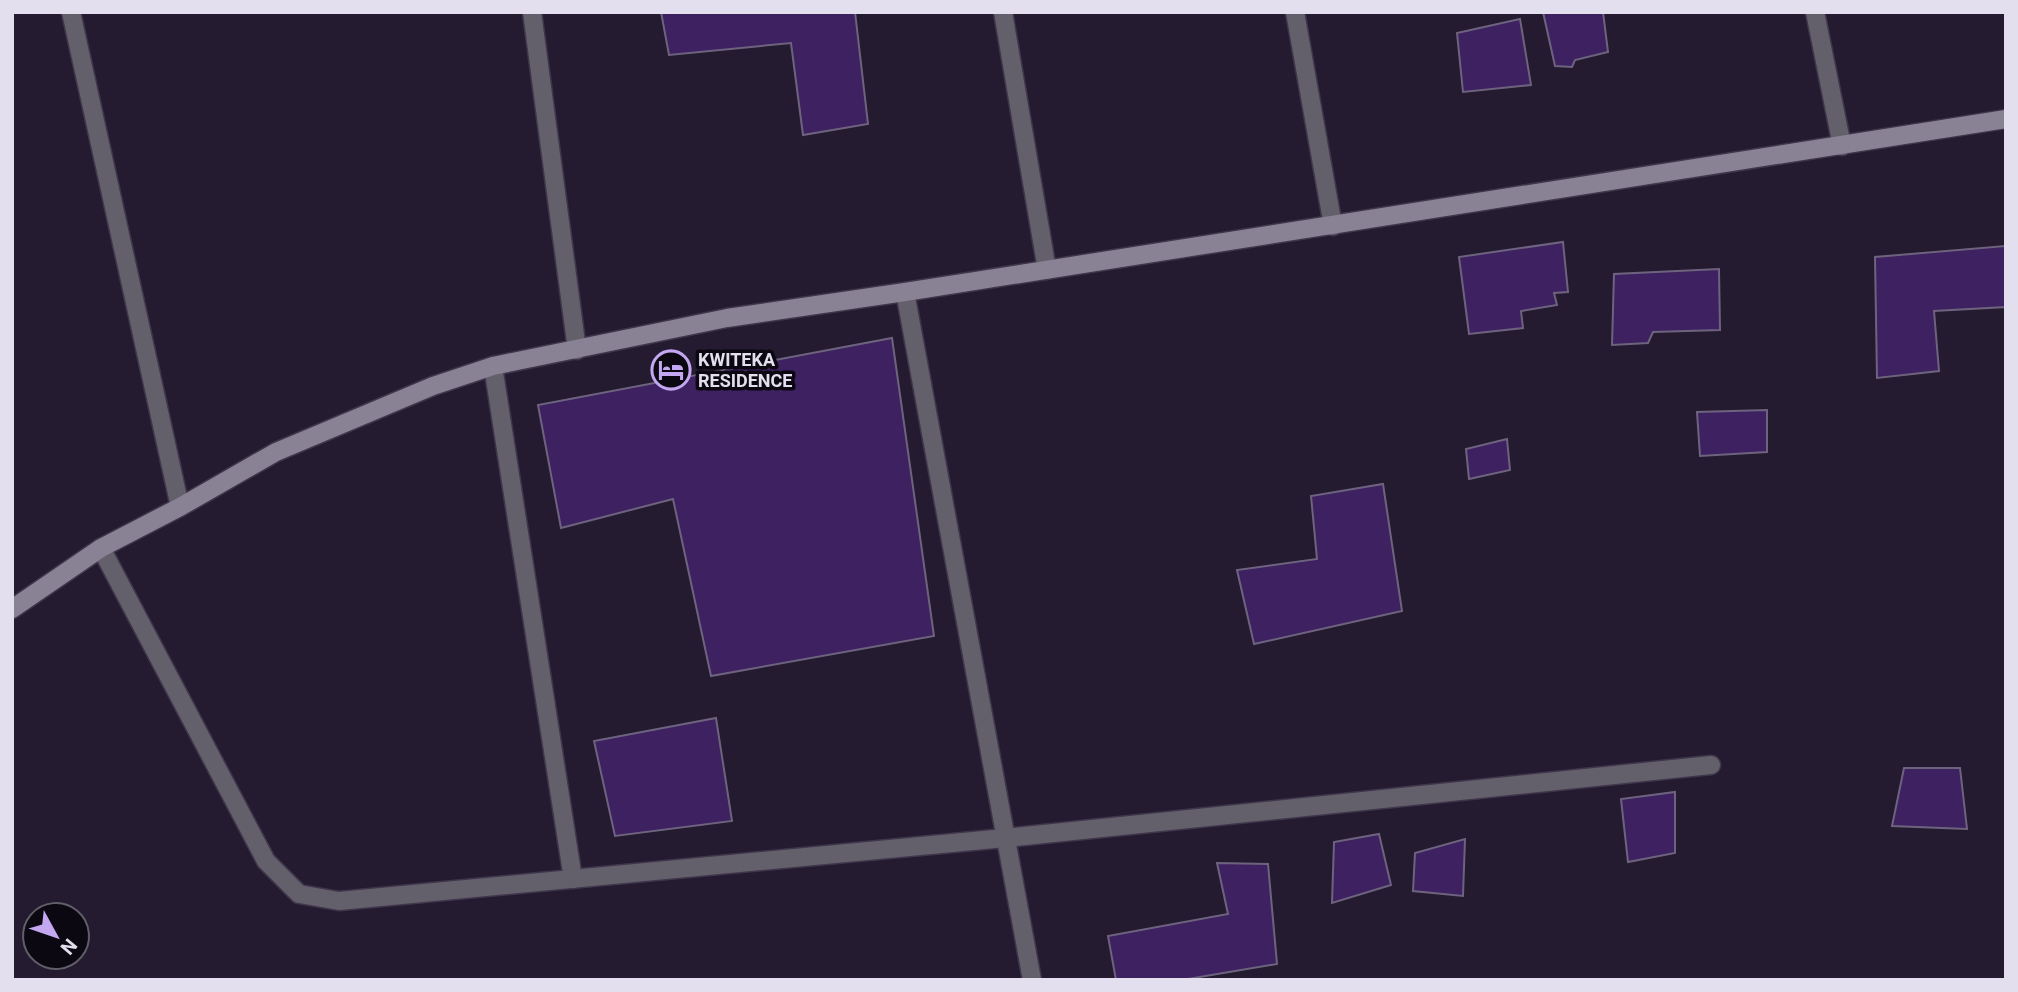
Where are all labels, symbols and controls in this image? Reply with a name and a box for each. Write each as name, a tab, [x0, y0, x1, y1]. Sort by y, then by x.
hotel icon: KWITEKA RESIDENCE	[650, 349, 692, 391]
place label: KWITEKA RESIDENCE	[698, 349, 792, 391]
north arrow	[21, 901, 91, 971]
text: N	[56, 934, 82, 959]

